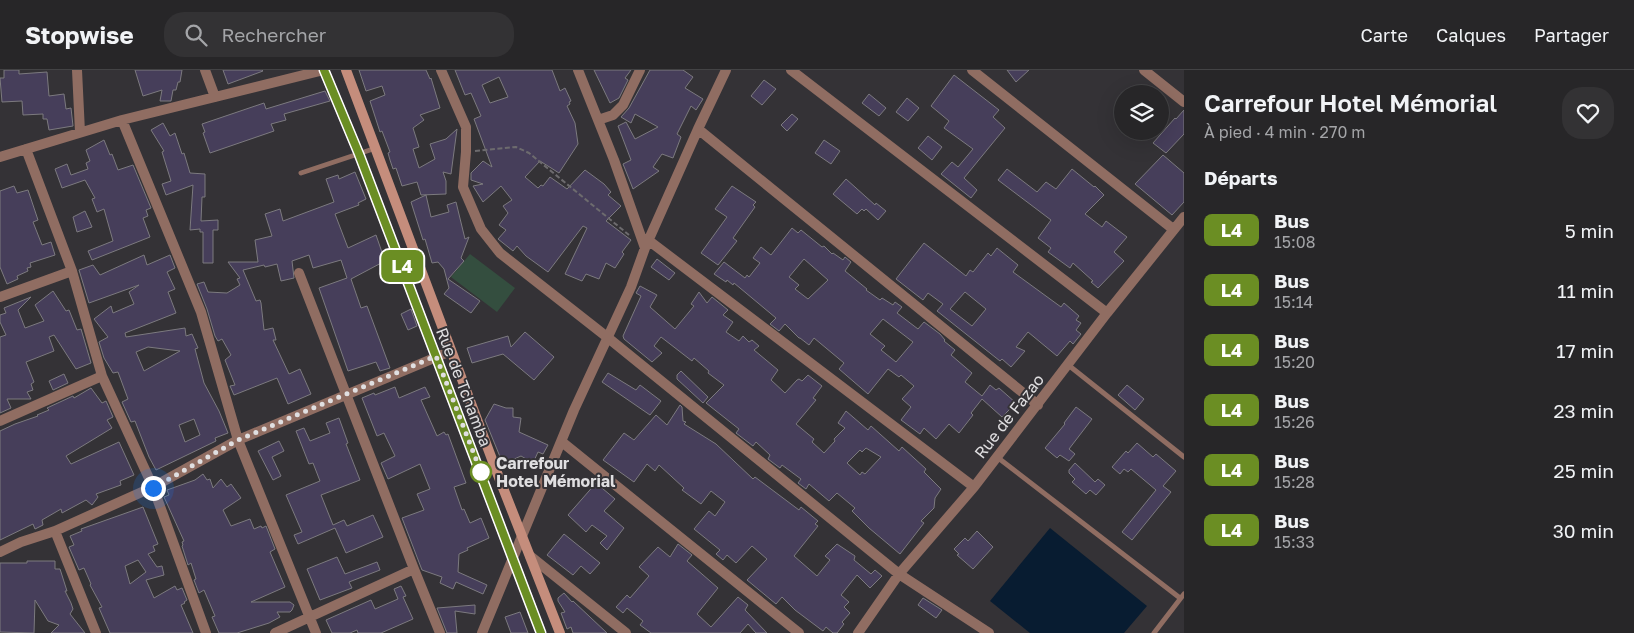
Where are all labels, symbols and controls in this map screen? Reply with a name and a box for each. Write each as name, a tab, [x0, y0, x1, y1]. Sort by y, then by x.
search box	[164, 12, 514, 57]
text: Stopwise	[25, 20, 134, 49]
icon: search	[182, 21, 210, 49]
text: Rechercher	[222, 23, 326, 46]
text: Carte	[1361, 24, 1408, 46]
text: Calques	[1436, 24, 1506, 46]
text: Partager	[1534, 24, 1609, 46]
map controls	[1114, 85, 1169, 140]
button: layers	[1114, 85, 1169, 140]
button: heart	[1562, 87, 1614, 139]
text: Carrefour Hotel Mémorial	[1204, 88, 1497, 117]
text: À pied · 4 min · 270 m	[1204, 122, 1365, 142]
text: Départs	[1204, 166, 1278, 189]
text: Bus	[1274, 209, 1309, 232]
text: L4	[1221, 219, 1242, 241]
text: 5 min	[1565, 219, 1614, 242]
text: 15:08	[1274, 232, 1316, 252]
line badge: L4	[380, 250, 424, 282]
text: L4	[391, 255, 413, 277]
text: Bus	[1274, 269, 1309, 292]
text: L4	[1221, 279, 1242, 301]
text: 11 min	[1557, 279, 1614, 302]
text: 15:14	[1274, 292, 1313, 312]
street label: Rue de Tchamba	[432, 325, 496, 449]
text: Bus	[1274, 329, 1309, 352]
text: L4	[1221, 339, 1242, 361]
text: 17 min	[1556, 339, 1614, 362]
text: 15:20	[1274, 352, 1315, 372]
street label: Rue de Fazao	[970, 370, 1048, 462]
text: Bus	[1274, 389, 1309, 412]
text: L4	[1221, 399, 1242, 421]
text: 23 min	[1554, 399, 1614, 422]
text: 15:26	[1274, 412, 1315, 432]
text: Bus	[1274, 449, 1309, 472]
place label: Carrefour Hotel Mémorial	[496, 453, 616, 491]
text: L4	[1221, 459, 1242, 481]
text: 25 min	[1554, 459, 1614, 482]
marker: Carrefour Hotel Mémorial	[470, 461, 492, 483]
text: 15:28	[1274, 472, 1315, 492]
your location	[141, 476, 166, 501]
text: Bus	[1274, 509, 1309, 532]
text: L4	[1221, 519, 1242, 541]
text: 30 min	[1553, 519, 1614, 542]
text: 15:33	[1274, 532, 1315, 552]

